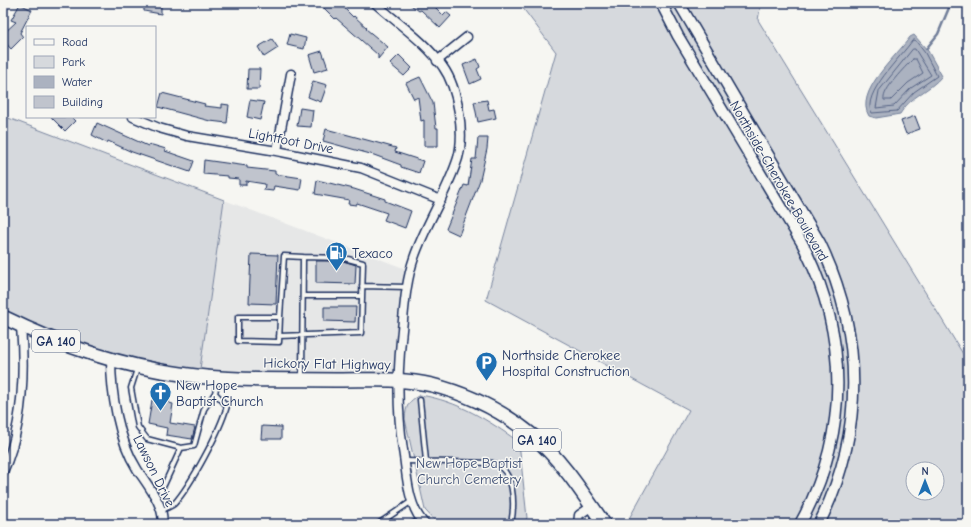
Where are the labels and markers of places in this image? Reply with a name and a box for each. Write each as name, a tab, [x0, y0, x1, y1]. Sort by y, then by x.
fuel station icon: Texaco	[323, 240, 349, 273]
place label: Texaco	[352, 245, 393, 262]
place label: Northside Cherokee Hospital Construction	[502, 347, 630, 380]
parking icon: Northside Cherokee Hospital Construction	[474, 350, 500, 383]
place label: New Hope Baptist Church	[176, 377, 264, 410]
church icon: New Hope Baptist Church	[147, 380, 173, 413]

